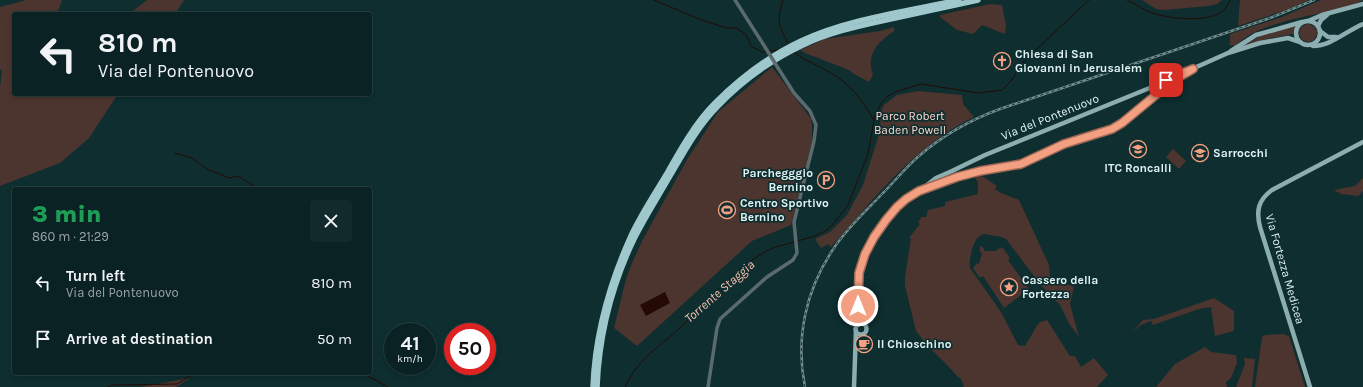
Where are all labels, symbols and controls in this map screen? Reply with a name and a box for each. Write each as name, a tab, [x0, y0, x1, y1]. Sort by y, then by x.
text: 810 m	[98, 26, 177, 59]
icon: left	[32, 28, 84, 80]
place label: Chiesa di San Giovanni in Jerusalem	[1015, 47, 1142, 75]
church icon: Chiesa di San Giovanni in Jerusalem	[992, 51, 1012, 71]
text: Via del Pontenuovo	[98, 60, 254, 82]
pin	[1149, 63, 1183, 97]
icon: arrive	[1155, 69, 1177, 91]
street label: Via del Pontenuovo	[999, 91, 1101, 143]
park label: Parco Robert Baden Powell	[874, 109, 946, 137]
school or university icon: ITC Roncalli	[1128, 139, 1148, 159]
school or university icon: Sarrocchi	[1190, 143, 1210, 163]
place label: Sarrocchi	[1213, 146, 1268, 160]
place label: ITC Roncalli	[1104, 161, 1172, 175]
place label: Parchegggio Bernino	[742, 166, 813, 194]
parking icon: Parchegggio Bernino	[816, 170, 836, 190]
place label: Centro Sportivo Bernino	[740, 196, 829, 224]
text: 3 min	[32, 200, 101, 228]
button: close	[310, 200, 352, 242]
sports icon: Centro Sportivo Bernino	[717, 200, 737, 220]
street label: Via Fortezza Medicea	[1263, 212, 1307, 326]
text: 860 m · 21:29	[32, 229, 109, 244]
water label: Torrente Staggia	[681, 257, 758, 326]
text: Turn left	[66, 267, 125, 285]
icon: left	[32, 272, 54, 294]
place label: Cassero della Fortezza	[1022, 273, 1098, 301]
text: 810 m	[311, 274, 352, 292]
place icon: Cassero della Fortezza	[999, 277, 1019, 297]
text: Via del Pontenuovo	[66, 285, 179, 300]
position arrow	[837, 285, 879, 327]
speed limit sign: 50	[444, 323, 496, 375]
icon: arrive	[32, 328, 54, 350]
text: Arrive at destination	[66, 330, 213, 348]
text: 50 m	[317, 330, 352, 348]
text: 41	[400, 332, 420, 355]
cafe icon: Il Chioschino	[854, 334, 874, 354]
place label: Il Chioschino	[877, 337, 952, 351]
text: km/h	[397, 353, 423, 365]

